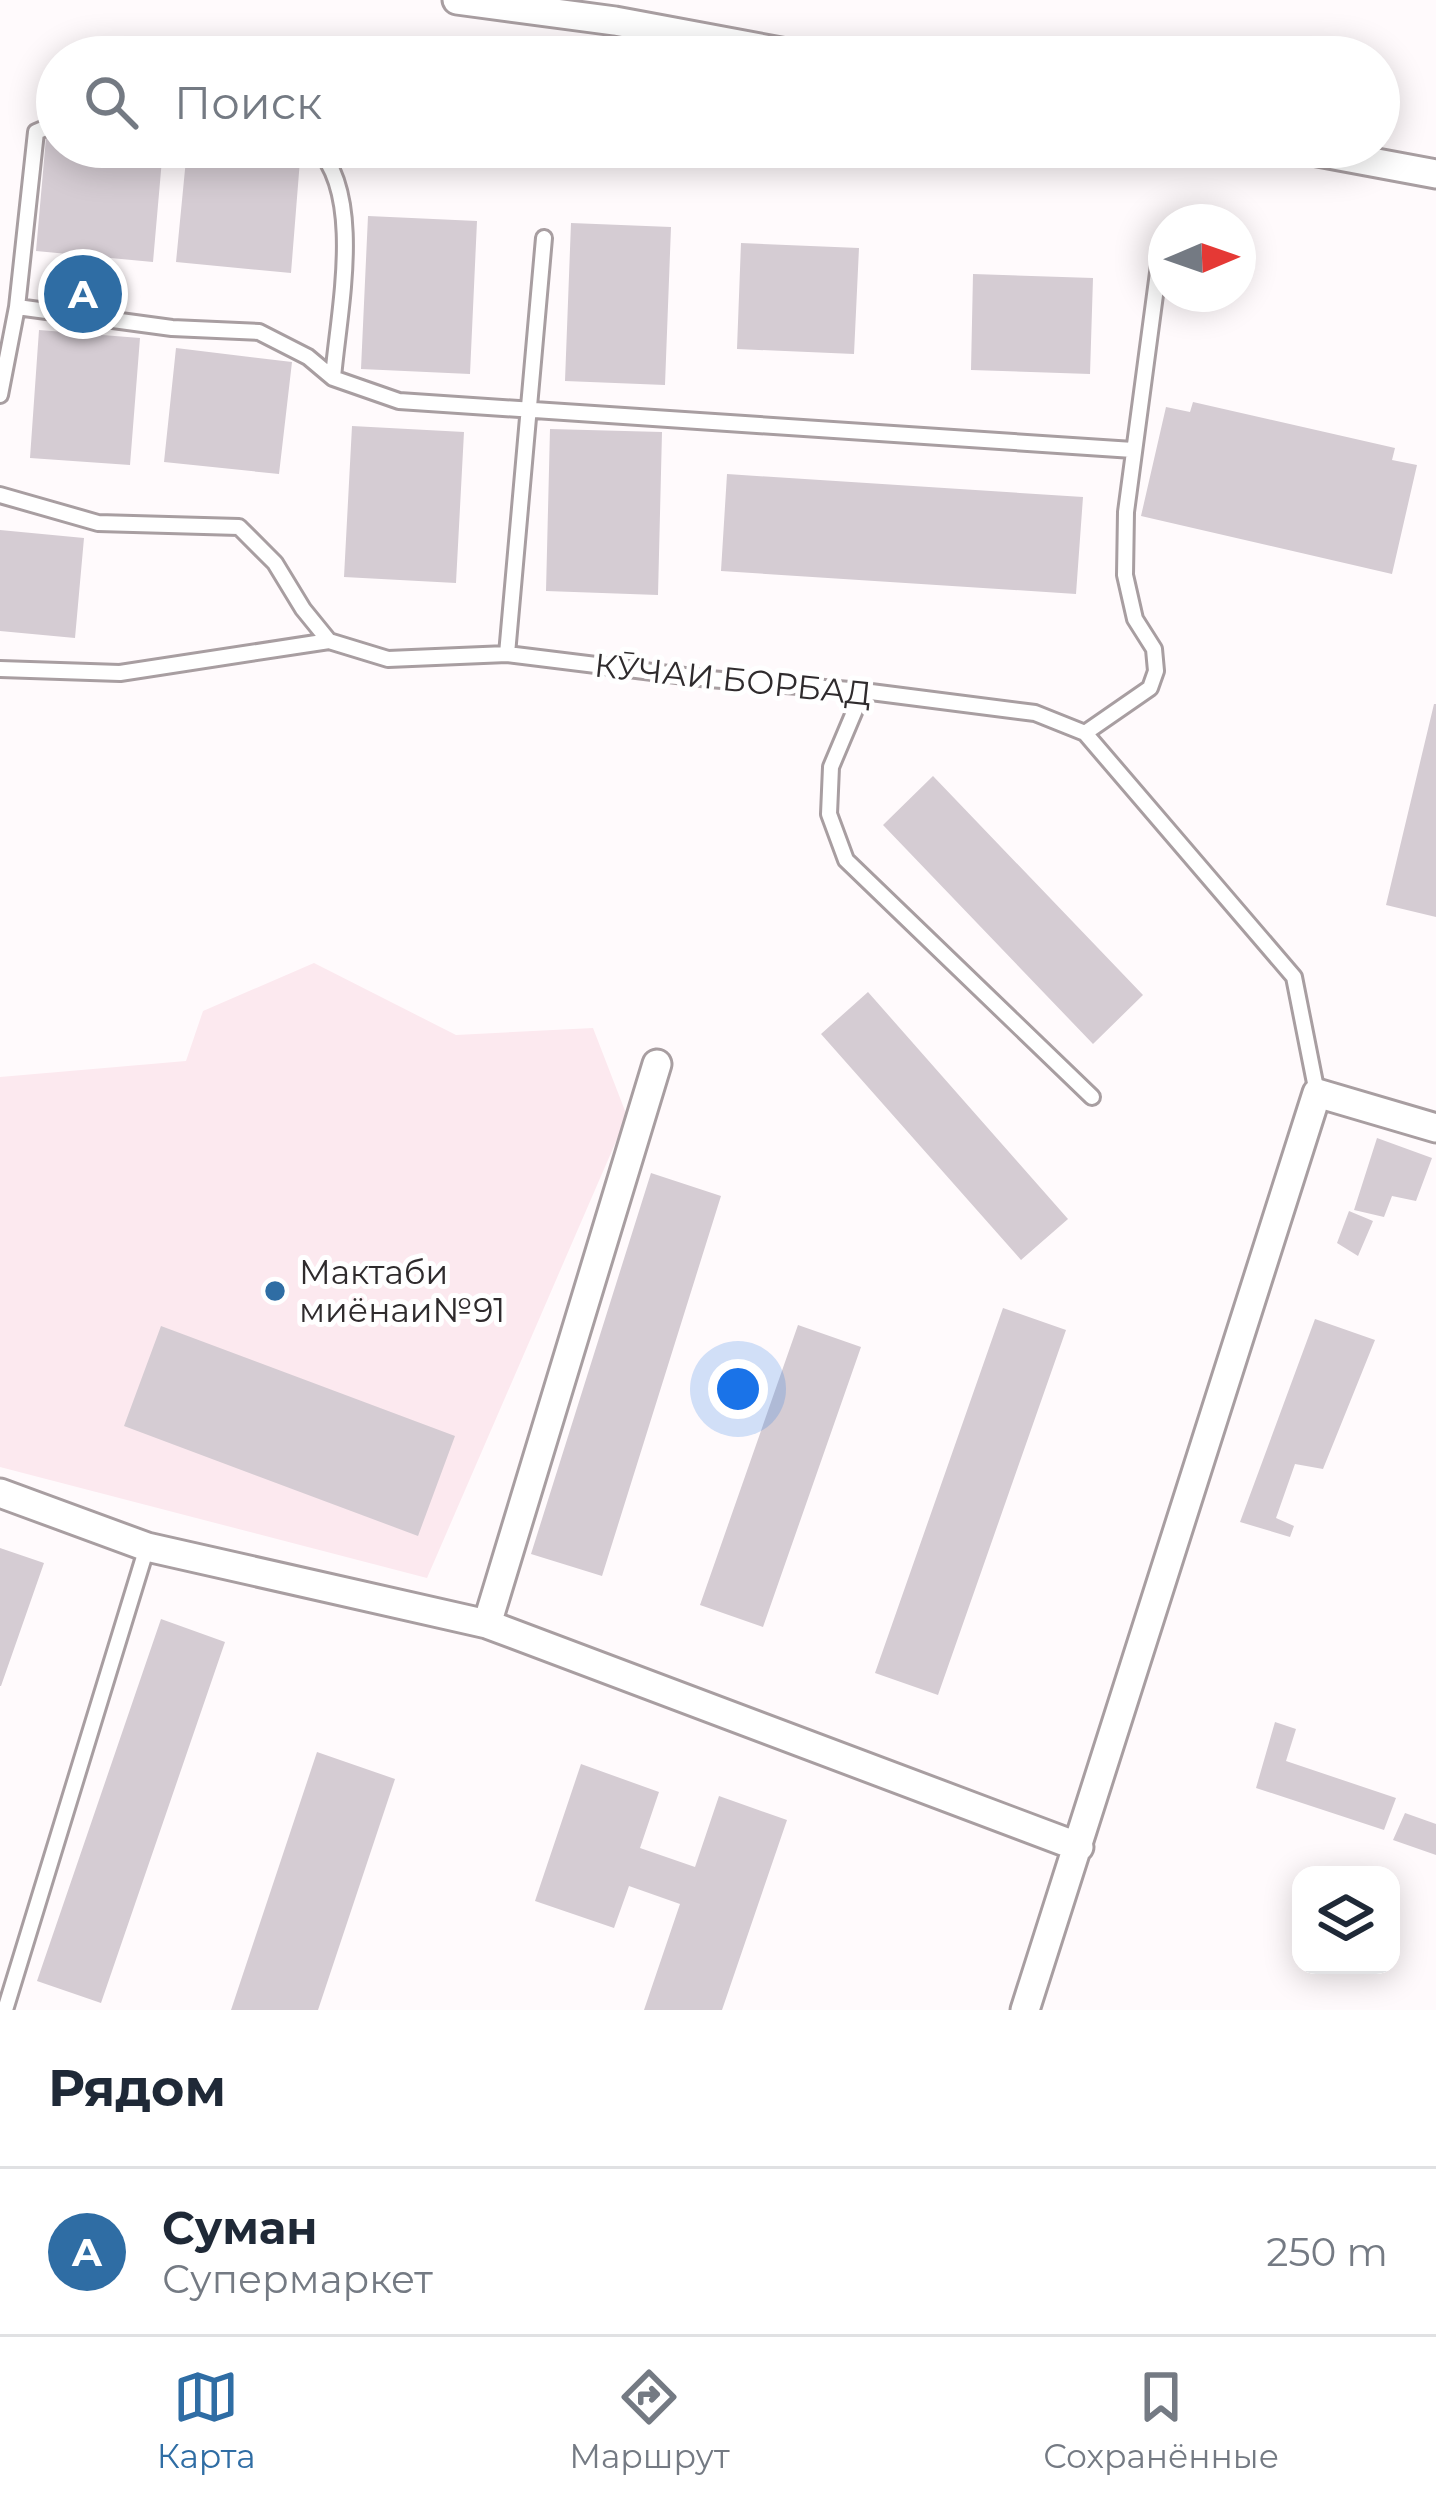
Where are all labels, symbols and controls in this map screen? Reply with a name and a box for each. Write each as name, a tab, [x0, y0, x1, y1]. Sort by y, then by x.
search box	[36, 36, 1400, 168]
icon: search	[78, 69, 144, 135]
text: Поиск	[174, 75, 322, 130]
north arrow	[1148, 204, 1256, 312]
pin: A	[44, 249, 122, 339]
street label: КӮЧАИ БОРБАД	[592, 645, 874, 713]
place label: Мактаби миёнаи№91	[299, 1252, 505, 1330]
marker: Мактаби миёнаи№91	[262, 1278, 288, 1304]
your location	[708, 1359, 768, 1419]
map controls	[1292, 1866, 1400, 1974]
button: layers	[1292, 1866, 1400, 1974]
text: Рядом	[48, 2057, 226, 2119]
text: Суман	[162, 2200, 317, 2255]
text: A	[72, 2228, 102, 2276]
text: 250 m	[1266, 2228, 1388, 2276]
text: Супермаркет	[162, 2255, 433, 2303]
tab: Карта	[157, 2364, 256, 2476]
tab: Маршрут	[569, 2364, 730, 2476]
tab: Сохранённые	[1043, 2364, 1279, 2476]

